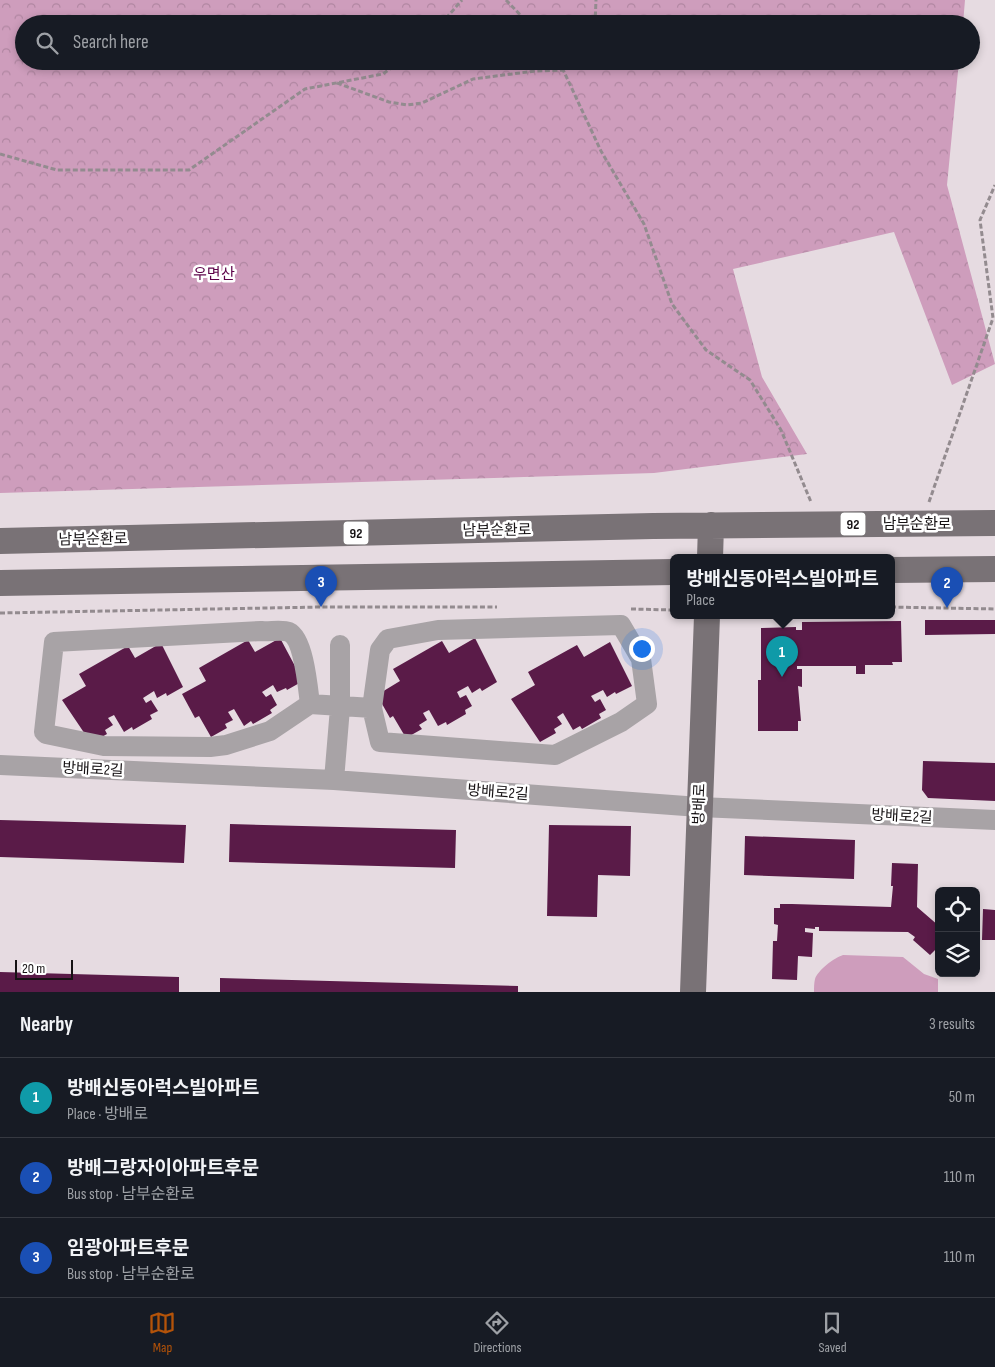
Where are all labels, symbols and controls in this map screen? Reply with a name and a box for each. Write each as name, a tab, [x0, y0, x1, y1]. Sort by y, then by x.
search box	[15, 15, 980, 70]
icon: search	[33, 29, 61, 57]
text: Search here	[73, 31, 149, 54]
park label: 우면산	[193, 265, 235, 284]
road number: 92	[840, 512, 866, 536]
street label: 남부순환로	[882, 515, 952, 534]
street label: 남부순환로	[462, 520, 532, 541]
road number: 92	[344, 522, 368, 544]
street label: 남부순환로	[58, 529, 128, 550]
popup	[670, 554, 895, 619]
pin: 3	[305, 566, 337, 607]
pin: 2	[931, 567, 963, 608]
text: 방배신동아럭스빌아파트	[686, 568, 879, 591]
text: Place	[686, 591, 715, 610]
your location	[629, 636, 655, 662]
pin: 1	[766, 636, 798, 677]
street label: 방배로2길	[62, 758, 124, 781]
street label: 방배로2길	[467, 781, 529, 804]
street label: 방배로	[689, 783, 710, 825]
street label: 방배로2길	[871, 805, 933, 828]
map controls	[935, 887, 980, 977]
button: locate	[935, 887, 980, 932]
button: layers	[935, 932, 980, 977]
scale bar	[15, 957, 72, 980]
text: 20 m	[22, 960, 45, 977]
text: Nearby	[20, 1012, 73, 1037]
text: 3 results	[929, 1015, 975, 1034]
text: 방배신동아럭스빌아파트	[67, 1077, 259, 1100]
text: 1	[33, 1088, 39, 1107]
text: 50 m	[949, 1088, 975, 1107]
text: Place · 방배로	[67, 1105, 148, 1124]
text: 방배그랑자이아파트후문	[67, 1157, 259, 1180]
text: 2	[32, 1168, 40, 1187]
text: 110 m	[944, 1168, 975, 1187]
text: Bus stop · 남부순환로	[67, 1185, 195, 1204]
text: 임광아파트후문	[67, 1237, 189, 1260]
text: 3	[32, 1248, 40, 1267]
text: 110 m	[944, 1248, 975, 1267]
text: Bus stop · 남부순환로	[67, 1265, 195, 1284]
tab: Map	[148, 1309, 176, 1356]
tab: Directions	[473, 1309, 522, 1356]
tab: Saved	[818, 1309, 847, 1356]

